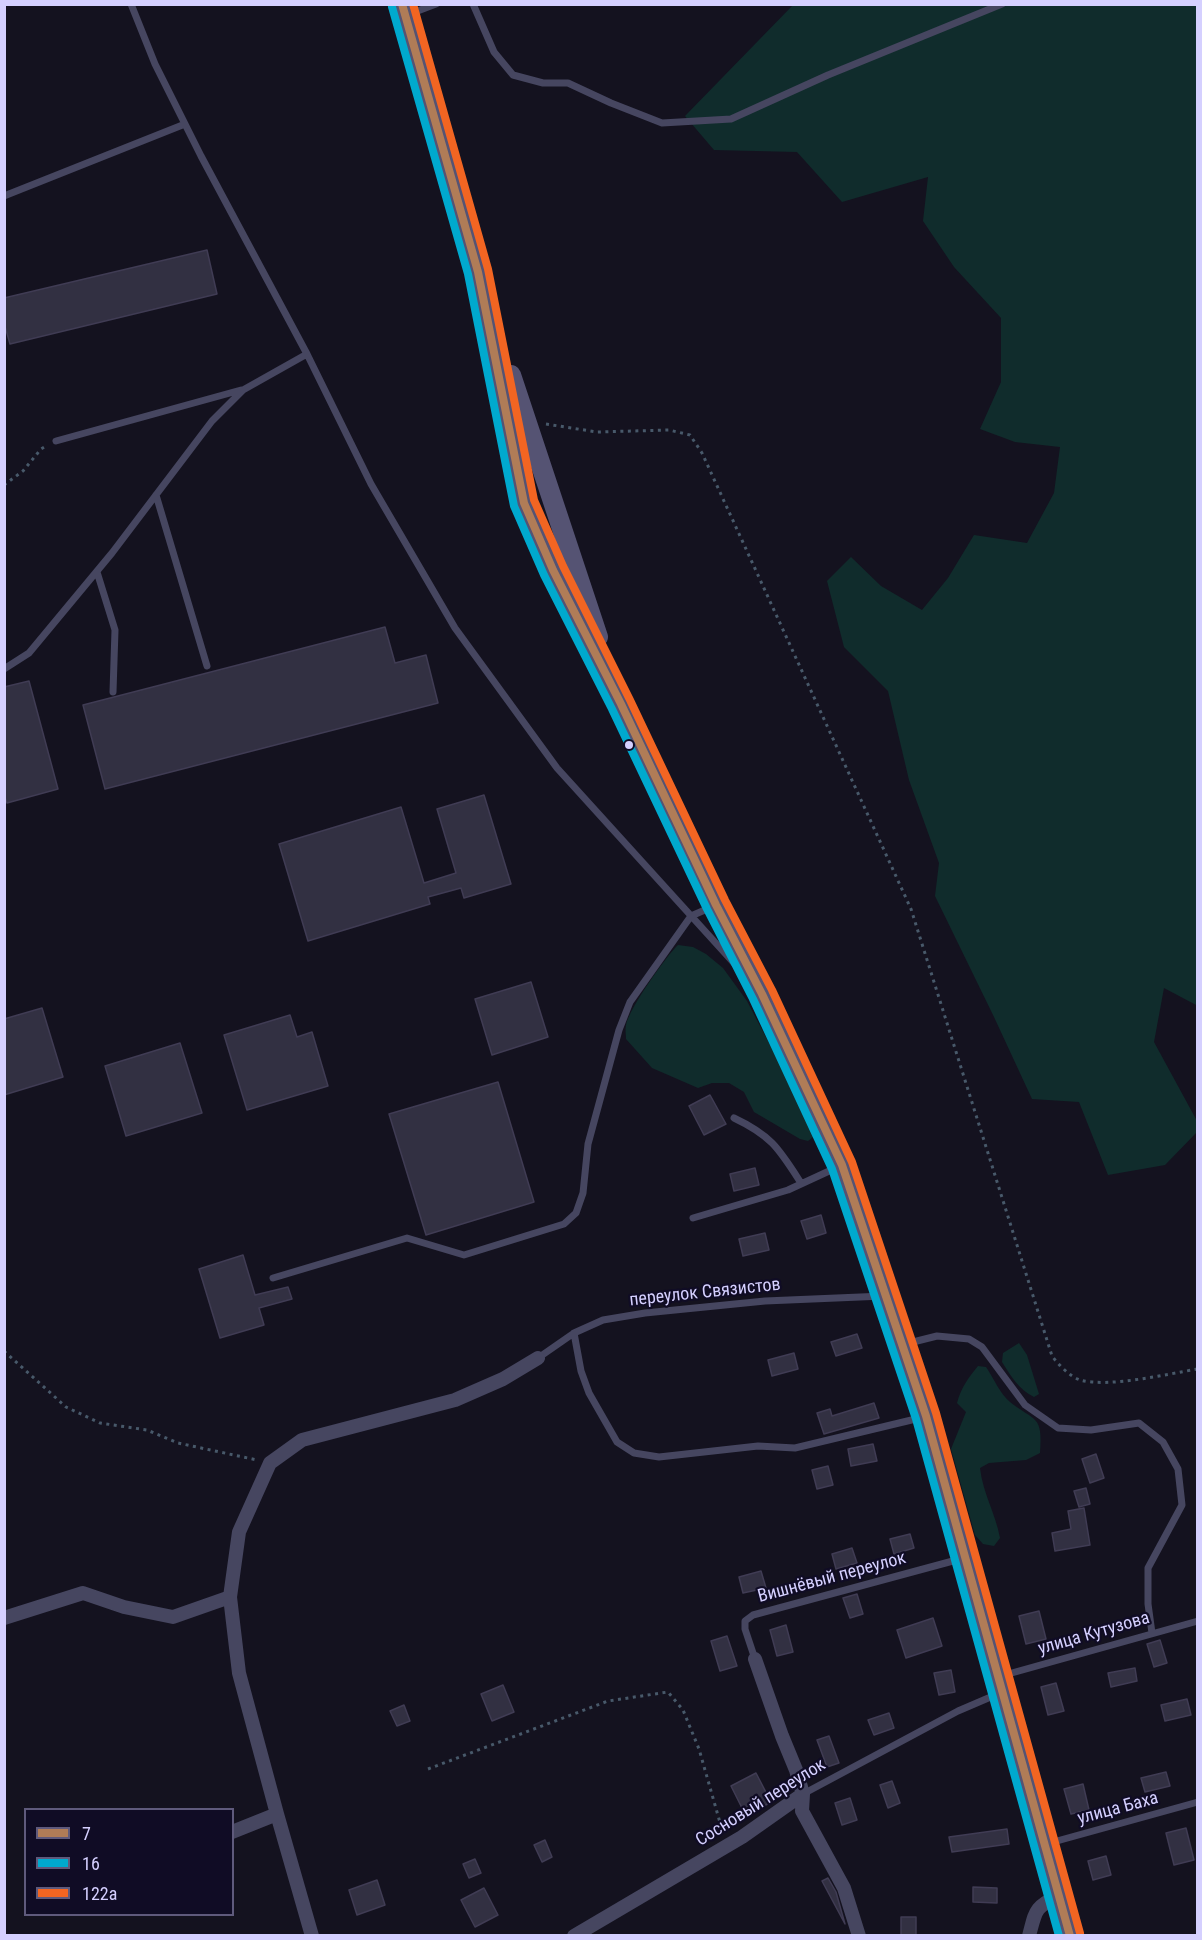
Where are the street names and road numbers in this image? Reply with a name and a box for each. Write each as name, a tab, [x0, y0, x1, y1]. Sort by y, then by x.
street label: переулок Связистов	[628, 1274, 782, 1312]
street label: Вишнёвый переулок	[755, 1548, 909, 1608]
street label: улица Кутузова	[1036, 1608, 1152, 1660]
street label: Сосновый переулок	[692, 1754, 830, 1852]
street label: улица Баха	[1075, 1788, 1161, 1830]

